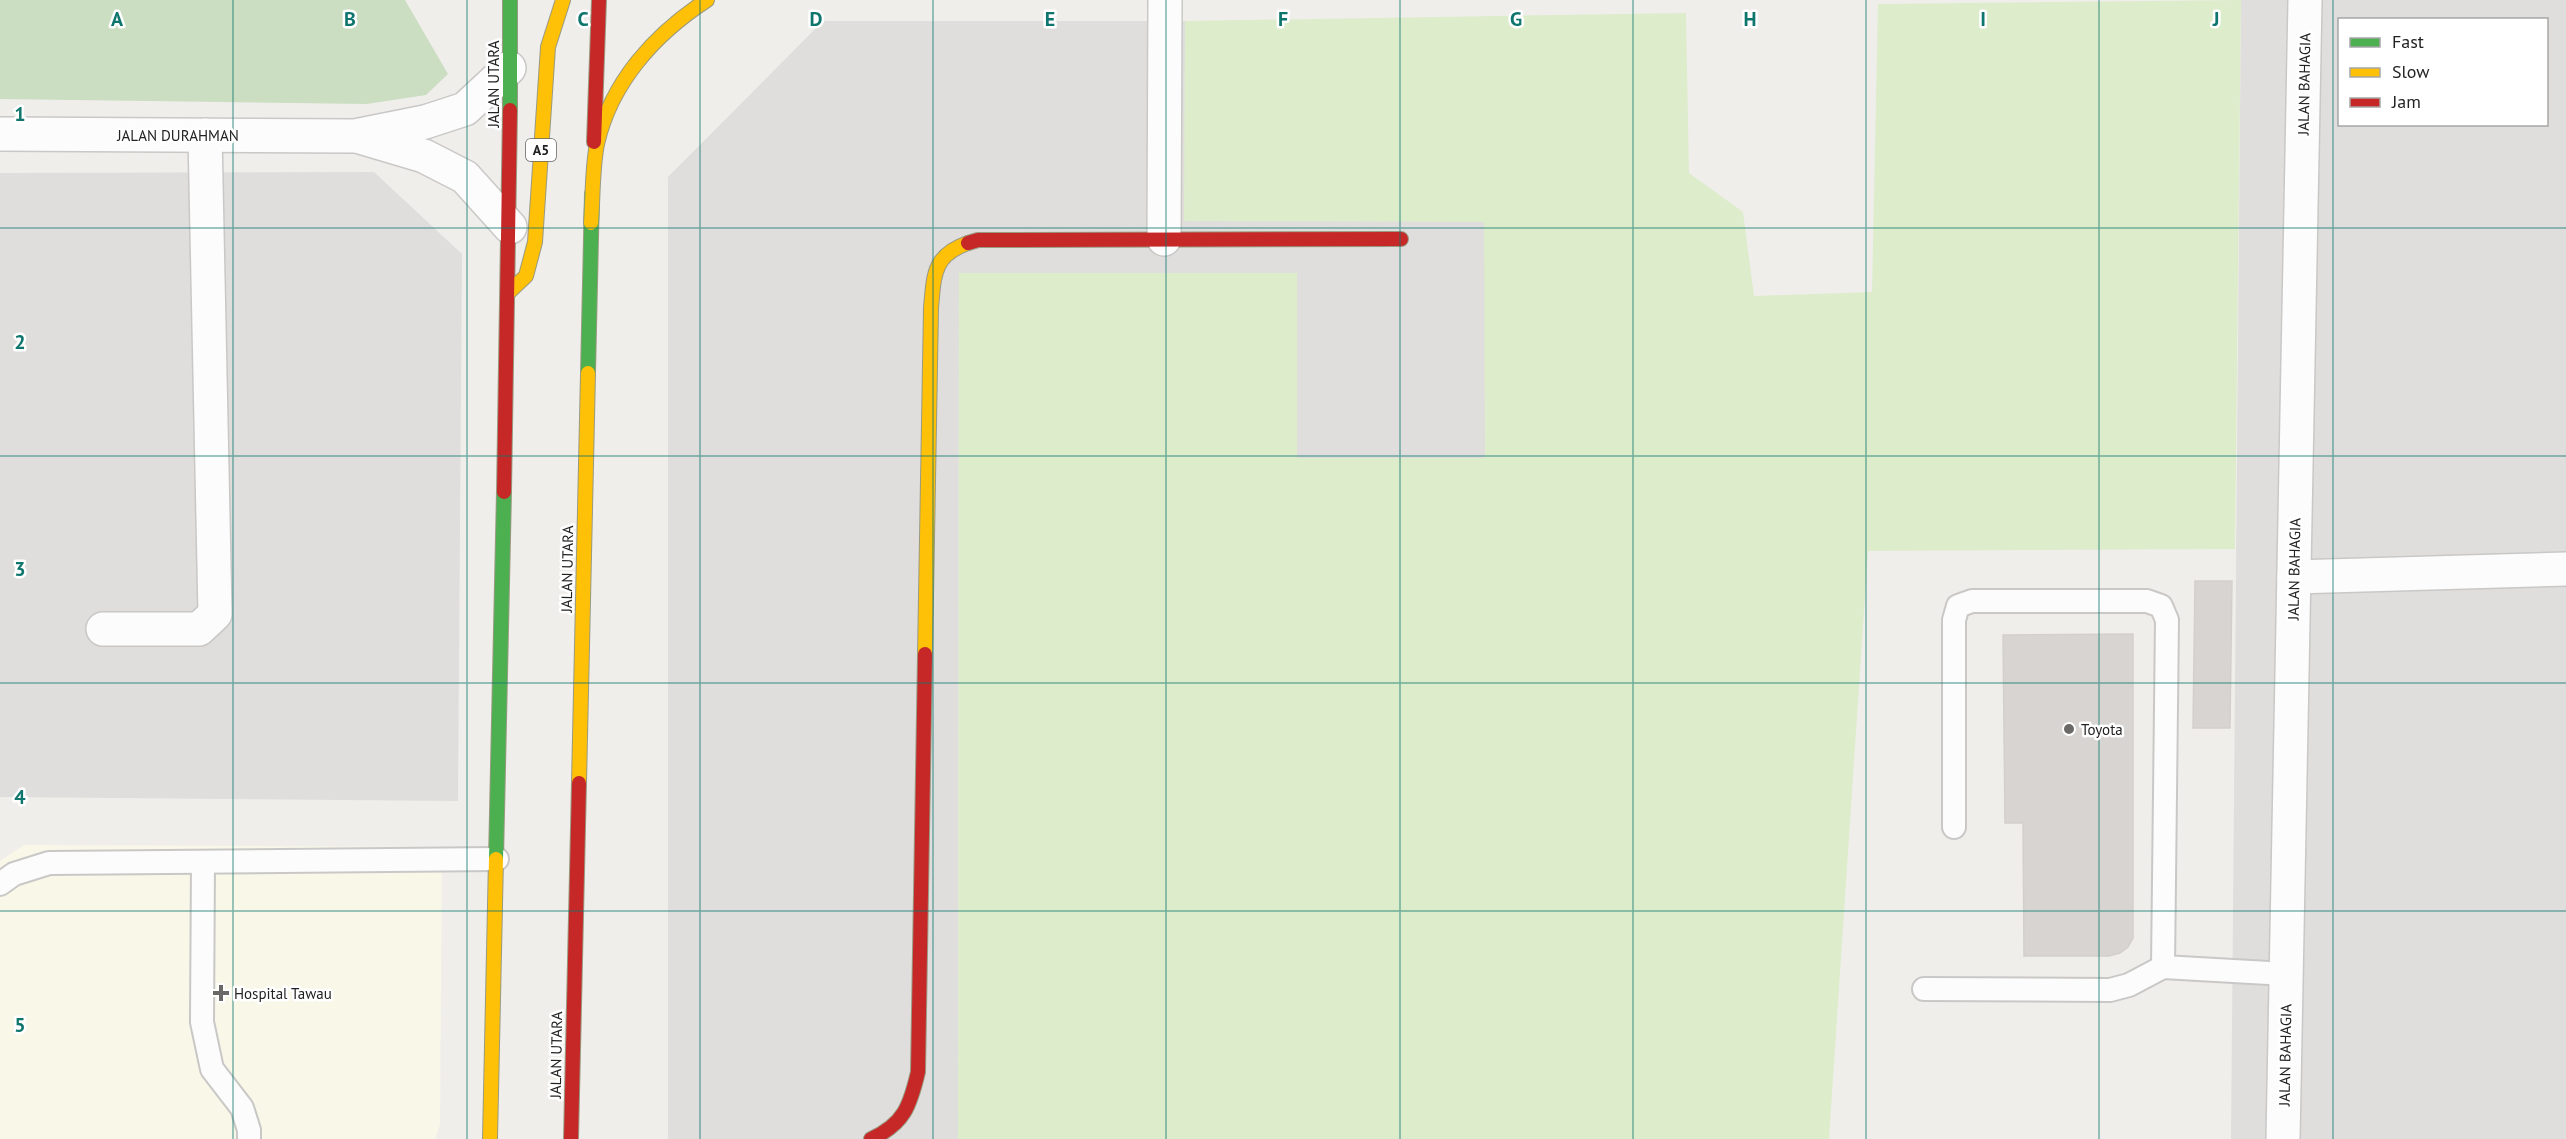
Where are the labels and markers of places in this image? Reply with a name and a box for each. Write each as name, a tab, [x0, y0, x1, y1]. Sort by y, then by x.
place label: Toyota	[2081, 720, 2123, 739]
marker: Toyota	[2062, 722, 2076, 736]
marker: Hospital Tawau	[212, 984, 230, 1002]
place label: Hospital Tawau	[234, 984, 332, 1003]

